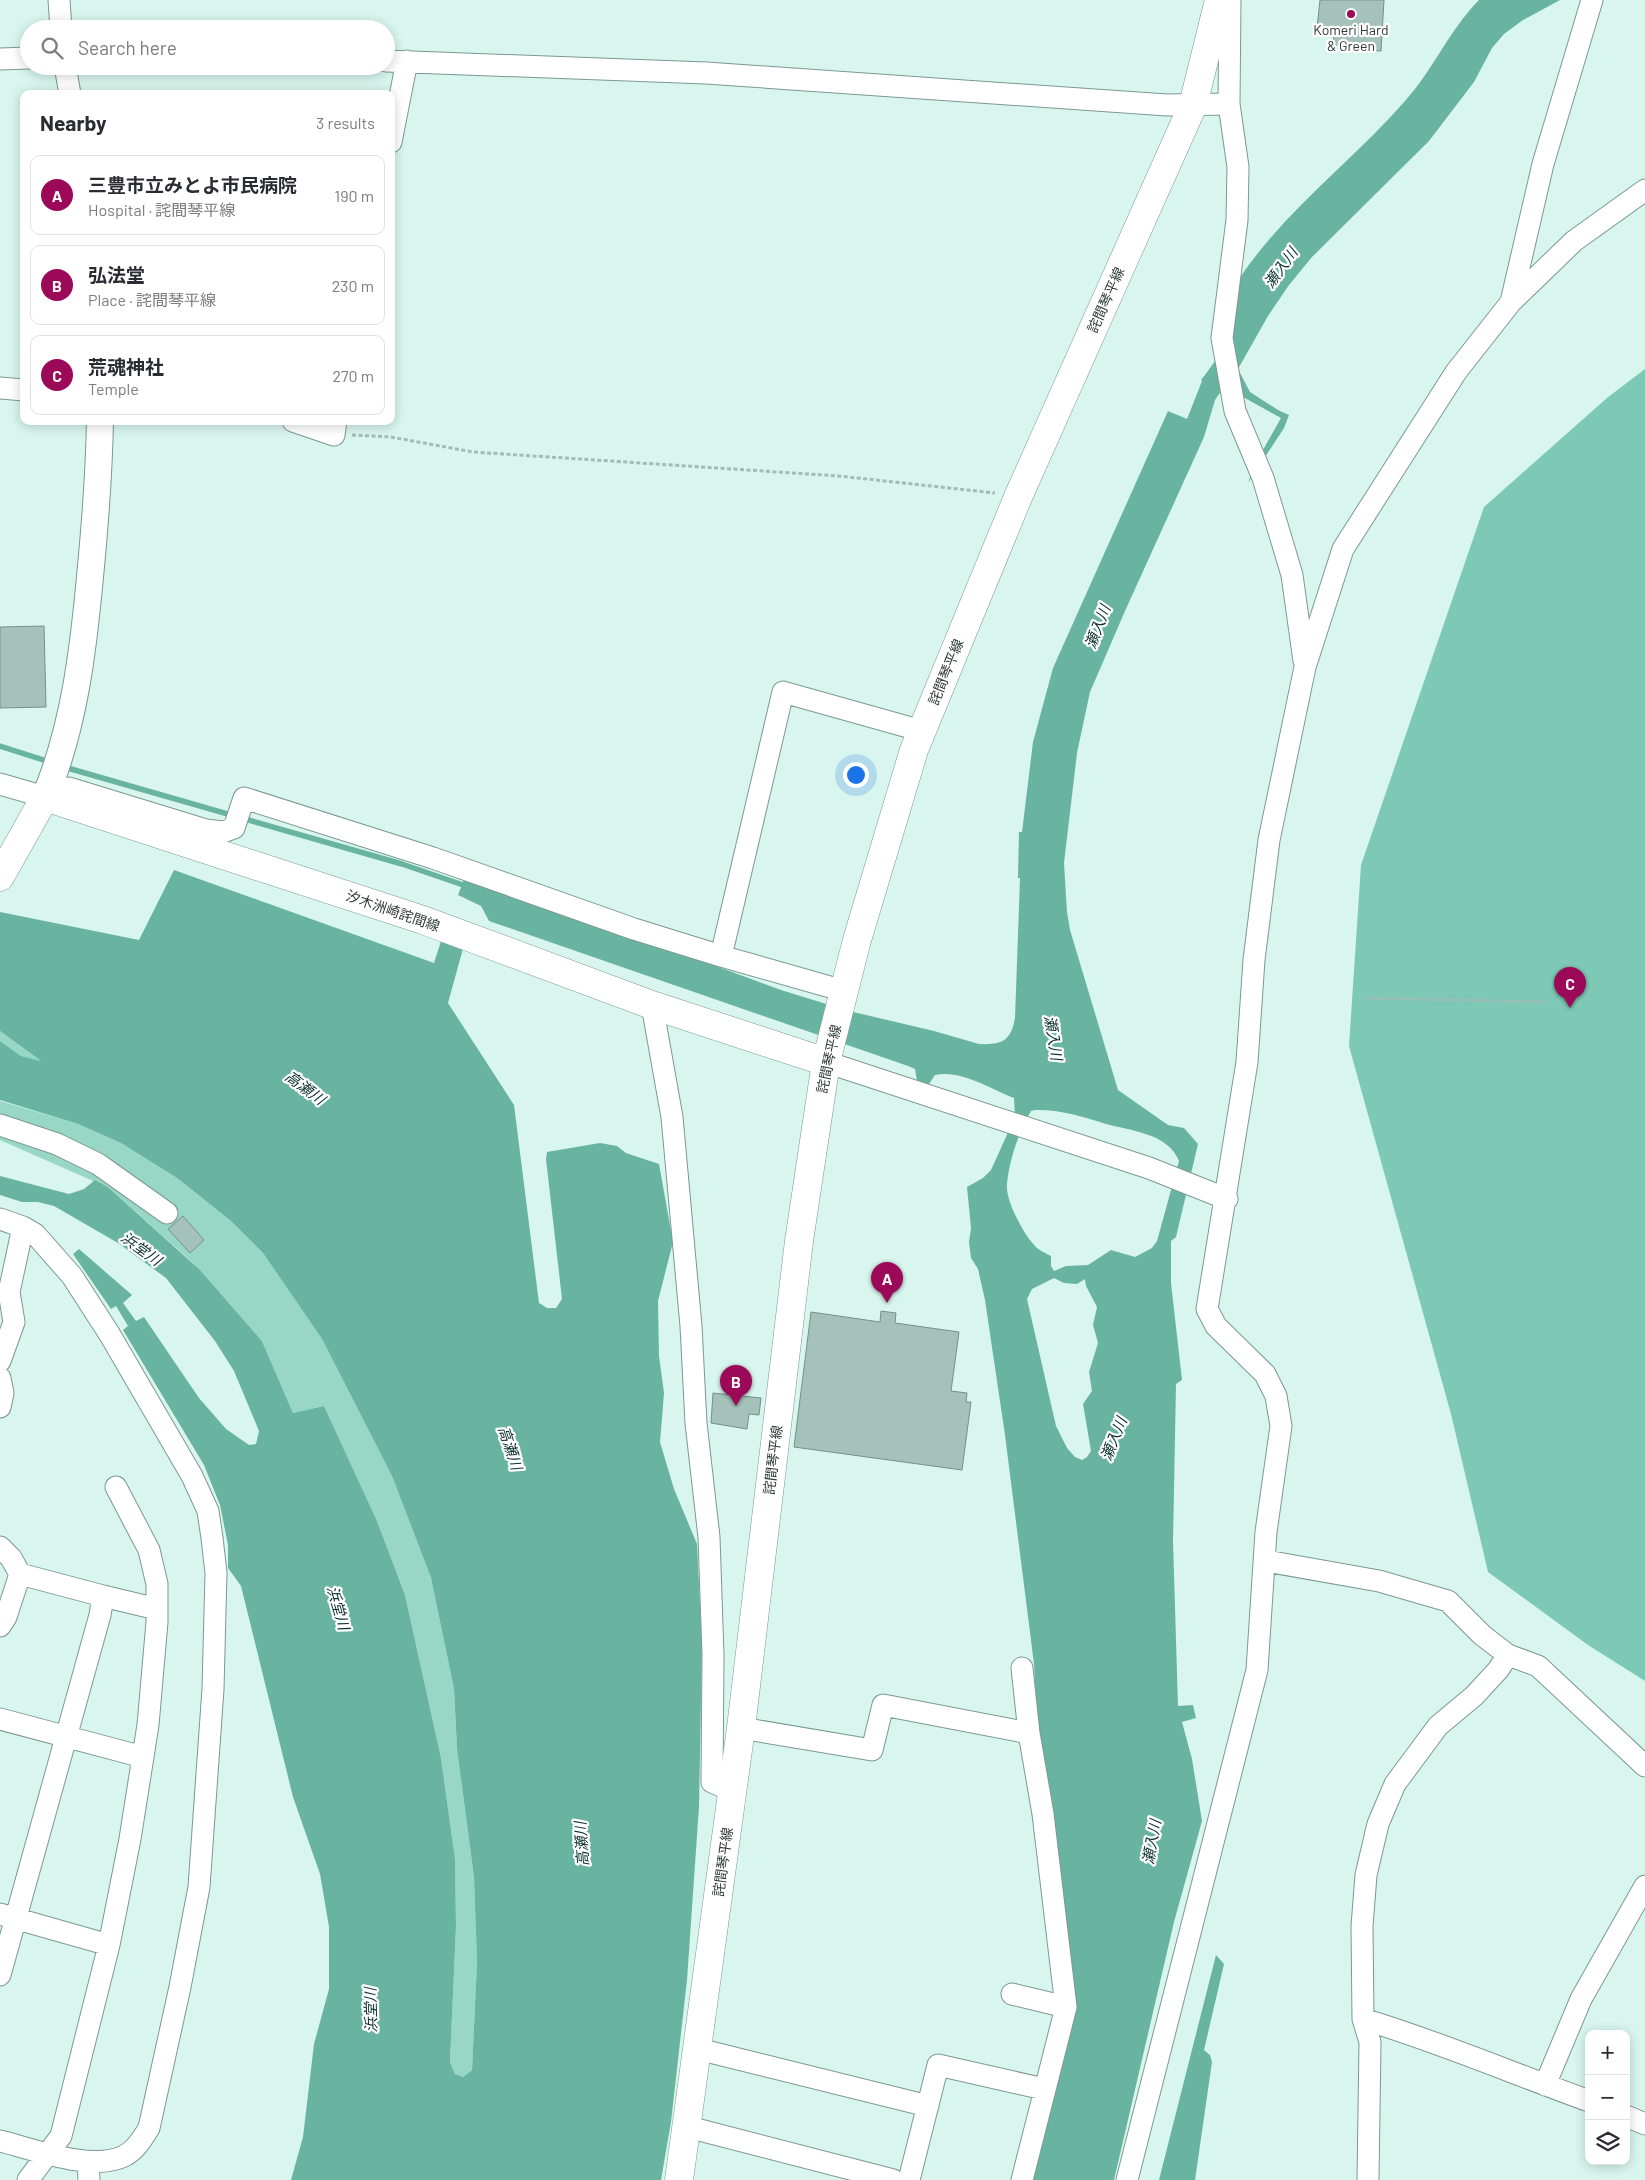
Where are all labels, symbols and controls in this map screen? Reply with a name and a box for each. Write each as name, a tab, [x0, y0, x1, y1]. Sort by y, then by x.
marker: Komeri Hard & Green	[1345, 8, 1357, 20]
search box	[20, 20, 395, 75]
place label: Komeri Hard & Green	[1313, 21, 1389, 54]
icon: search	[38, 34, 66, 62]
text: Search here	[78, 36, 177, 59]
text: Nearby	[40, 110, 106, 135]
text: 3 results	[316, 113, 375, 132]
text: 三豊市立みとよ市民病院	[88, 173, 297, 196]
text: A	[52, 186, 62, 205]
text: 190 m	[335, 186, 374, 205]
text: Hospital · 詫間琴平線	[88, 200, 235, 219]
water label: 瀬入川	[1260, 242, 1302, 291]
text: 弘法堂	[88, 263, 145, 286]
street label: 詫間琴平線	[1084, 264, 1128, 335]
text: B	[52, 276, 62, 295]
text: 230 m	[332, 276, 374, 295]
text: Place · 詫間琴平線	[88, 290, 216, 309]
text: 荒魂神社	[88, 355, 164, 378]
text: C	[52, 366, 62, 385]
text: 270 m	[332, 366, 374, 385]
text: Temple	[88, 379, 139, 398]
water label: 瀬入川	[1081, 601, 1114, 651]
street label: 詫間琴平線	[925, 636, 967, 707]
your location	[843, 762, 869, 788]
street label: 汐木洲崎詫間線	[344, 887, 442, 935]
pin: C	[1554, 967, 1586, 1008]
water label: 瀬入川	[1042, 1014, 1067, 1063]
street label: 詫間琴平線	[813, 1023, 844, 1095]
water label: 高瀬川	[282, 1066, 331, 1109]
water label: 浜堂川	[118, 1228, 167, 1270]
pin: A	[871, 1262, 903, 1303]
pin: B	[720, 1365, 752, 1406]
water label: 瀬入川	[1096, 1413, 1131, 1463]
water label: 高瀬川	[495, 1424, 527, 1474]
street label: 詫間琴平線	[760, 1424, 785, 1496]
water label: 浜堂川	[324, 1584, 354, 1634]
water label: 瀬入川	[1138, 1816, 1164, 1866]
water label: 高瀬川	[570, 1819, 592, 1867]
street label: 詫間琴平線	[709, 1826, 736, 1898]
water label: 浜堂川	[361, 1985, 379, 2033]
map controls	[1585, 2030, 1630, 2165]
button: +	[1585, 2030, 1630, 2075]
button: −	[1585, 2075, 1630, 2120]
button: layers	[1585, 2120, 1630, 2165]

